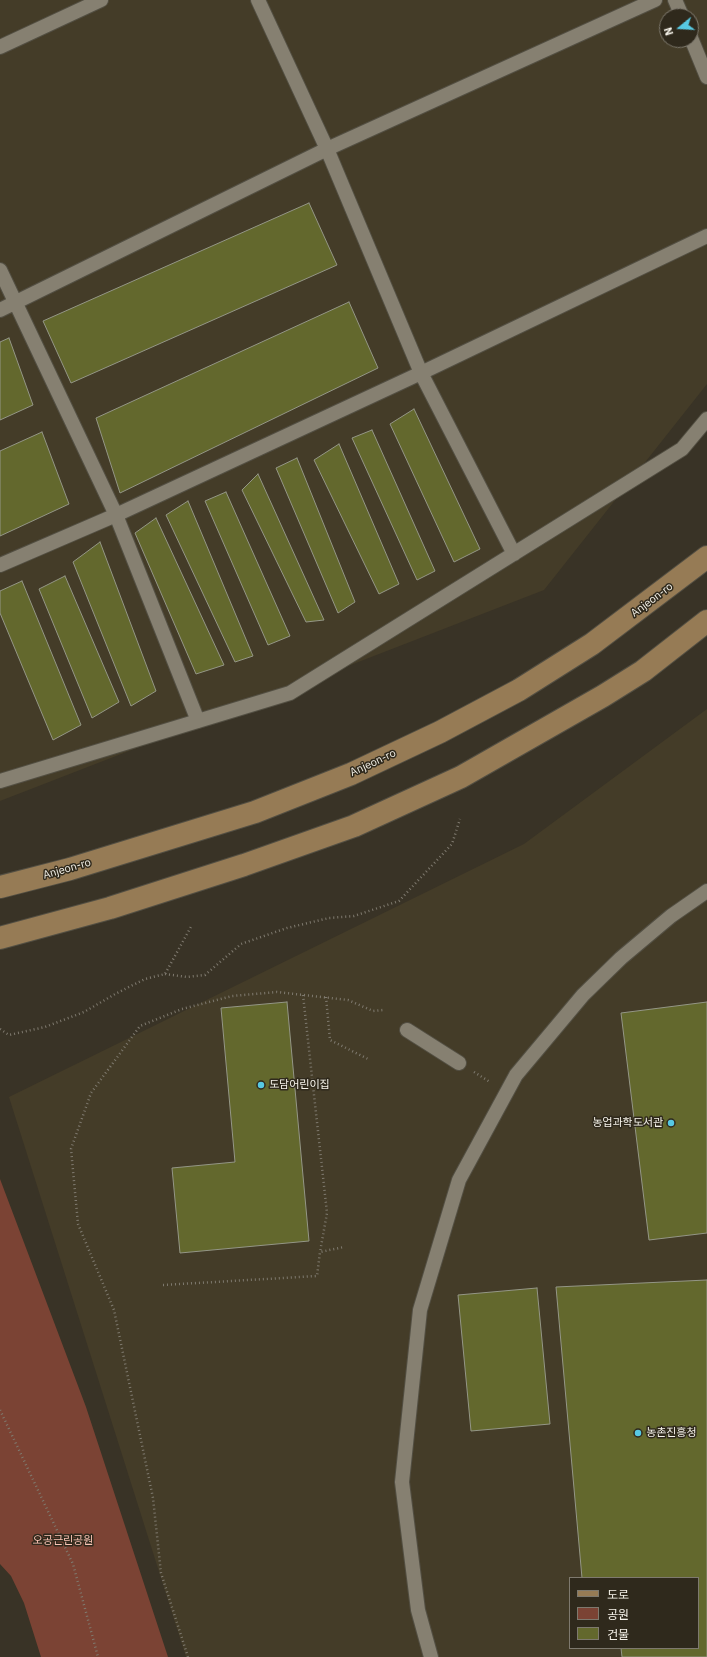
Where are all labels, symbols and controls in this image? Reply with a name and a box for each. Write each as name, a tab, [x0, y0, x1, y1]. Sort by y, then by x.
north arrow	[659, 8, 699, 48]
text: N	[661, 25, 676, 37]
street label: Anjeon-ro	[628, 580, 676, 620]
street label: Anjeon-ro	[348, 747, 398, 779]
street label: Anjeon-ro	[42, 856, 92, 882]
place label: 도담어린이집	[269, 1078, 330, 1092]
marker: 도담어린이집	[256, 1080, 266, 1090]
place label: 농업과학도서관	[592, 1116, 663, 1130]
marker: 농업과학도서관	[666, 1118, 676, 1128]
place label: 농촌진흥청	[646, 1426, 697, 1440]
marker: 농촌진흥청	[633, 1428, 643, 1438]
park label: 오공근린공원	[33, 1534, 93, 1548]
legend	[569, 1577, 699, 1649]
text: 도로	[607, 1587, 629, 1602]
text: 공원	[607, 1607, 629, 1622]
text: 건물	[607, 1627, 629, 1642]

